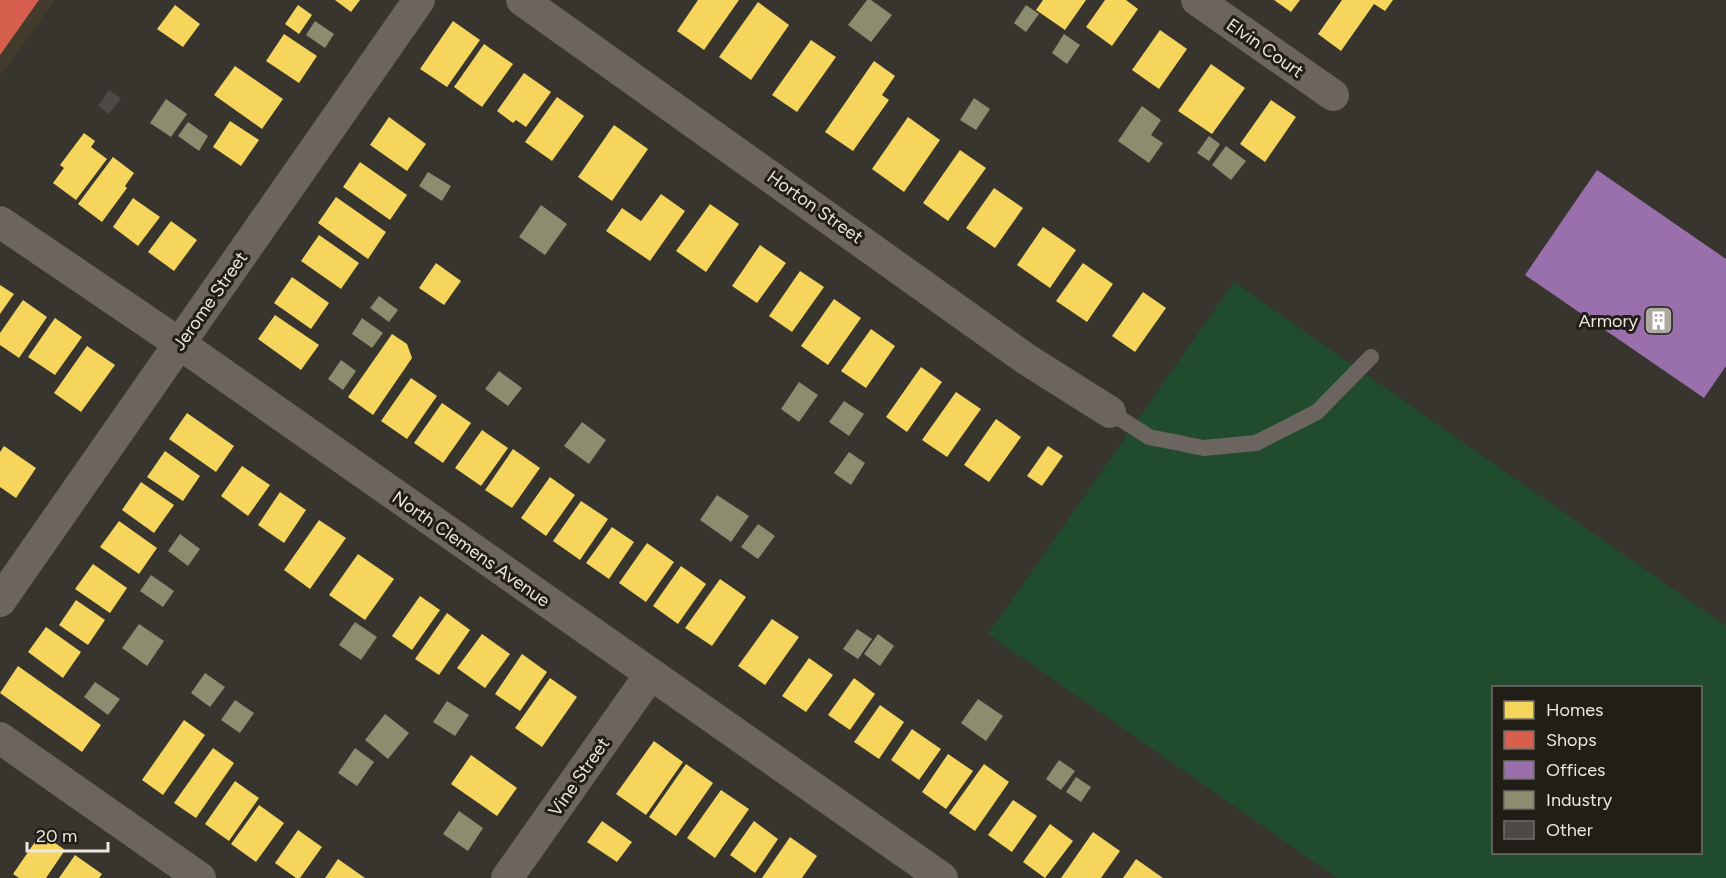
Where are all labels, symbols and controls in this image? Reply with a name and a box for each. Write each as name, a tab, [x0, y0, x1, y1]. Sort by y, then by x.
street label: Elvin Court	[1222, 13, 1308, 83]
street label: Horton Street	[763, 166, 867, 248]
street label: Jerome Street	[168, 247, 252, 355]
building icon: Armory	[1643, 305, 1675, 337]
place label: Armory	[1578, 310, 1639, 332]
street label: North Clemens Avenue	[388, 486, 554, 612]
legend	[1492, 686, 1702, 854]
text: Homes	[1546, 699, 1604, 721]
text: Shops	[1546, 729, 1597, 751]
street label: Vine Street	[544, 733, 614, 821]
text: Offices	[1546, 759, 1605, 781]
text: Industry	[1546, 789, 1613, 811]
scale bar	[27, 815, 108, 853]
text: Other	[1546, 819, 1593, 841]
text: 20 m	[36, 825, 77, 847]

